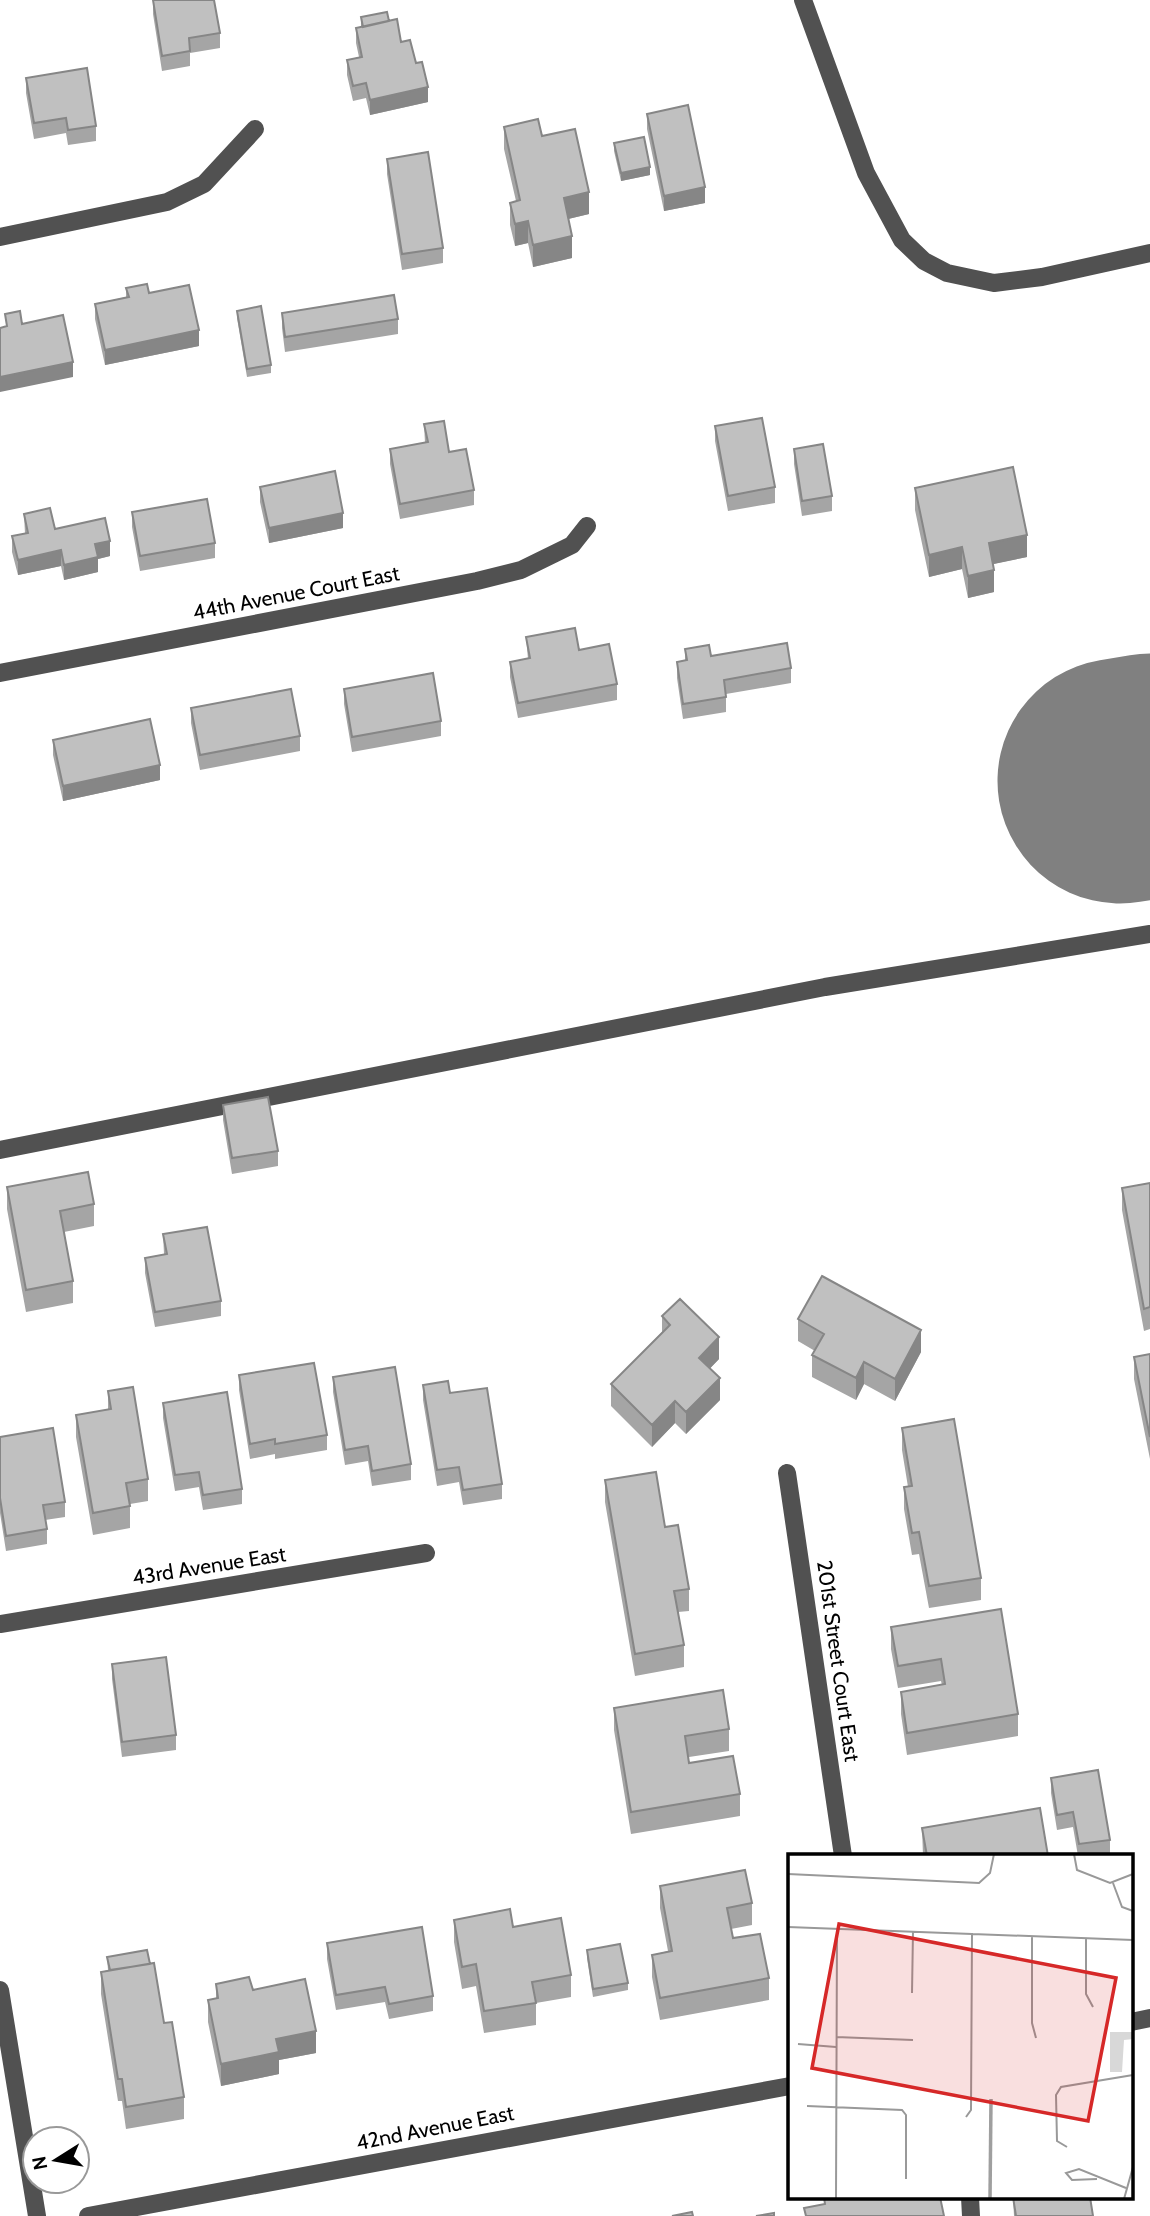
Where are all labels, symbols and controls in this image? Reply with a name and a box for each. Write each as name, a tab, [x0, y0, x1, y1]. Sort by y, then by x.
street label: 44th Avenue Court East	[190, 560, 401, 625]
street label: 43rd Avenue East	[130, 1541, 287, 1590]
street label: 201st Street Court East	[812, 1559, 865, 1763]
inset map	[788, 1854, 1132, 2198]
street label: 42nd Avenue East	[354, 2100, 516, 2155]
north arrow	[21, 2125, 91, 2195]
text: N	[27, 2154, 52, 2172]

